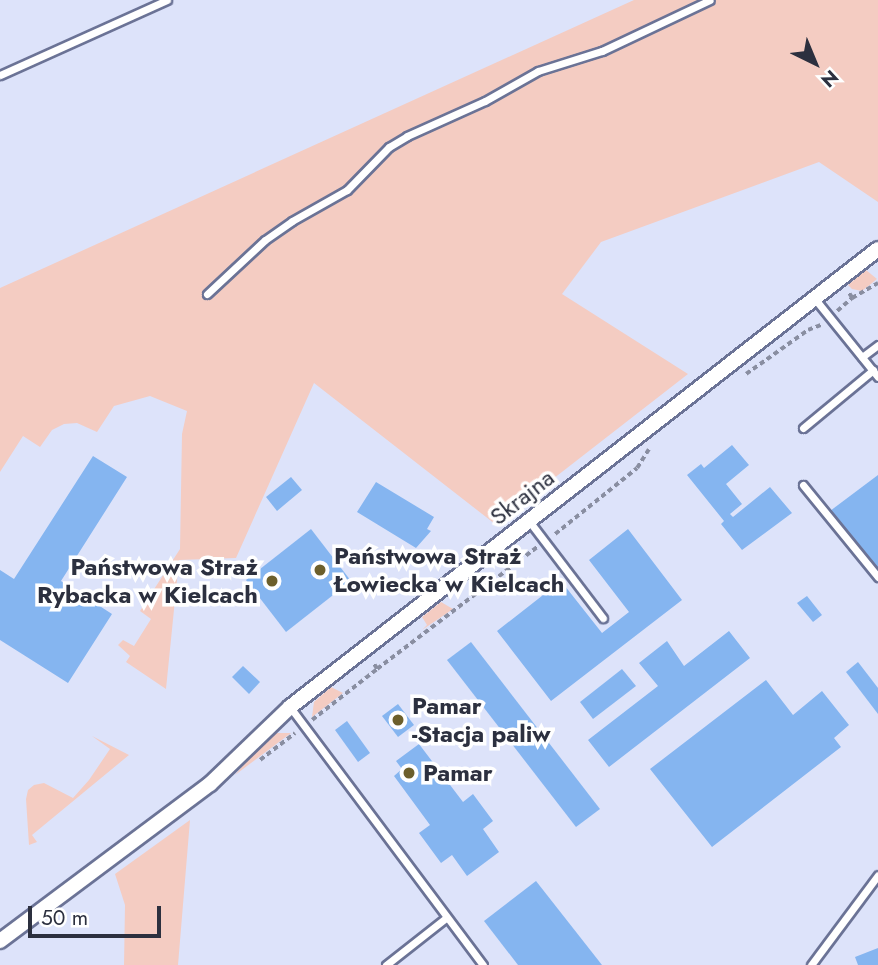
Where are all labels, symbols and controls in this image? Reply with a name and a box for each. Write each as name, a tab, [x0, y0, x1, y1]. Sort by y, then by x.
north arrow	[780, 28, 850, 98]
text: N	[815, 64, 844, 94]
street label: Skrajna	[484, 463, 560, 531]
place label: Państwowa Straż Łowiecka w Kielcach	[334, 542, 564, 598]
place label: Państwowa Straż Rybacka w Kielcach	[37, 553, 258, 609]
marker: Państwowa Straż Łowiecka w Kielcach	[312, 562, 328, 578]
marker: Państwowa Straż Rybacka w Kielcach	[264, 573, 280, 589]
place label: Pamar -Stacja paliw	[412, 692, 551, 748]
marker: Pamar -Stacja paliw	[390, 712, 406, 728]
place label: Pamar	[423, 759, 493, 787]
marker: Pamar	[401, 765, 417, 781]
scale bar	[32, 892, 164, 936]
text: 50 m	[41, 903, 88, 933]

